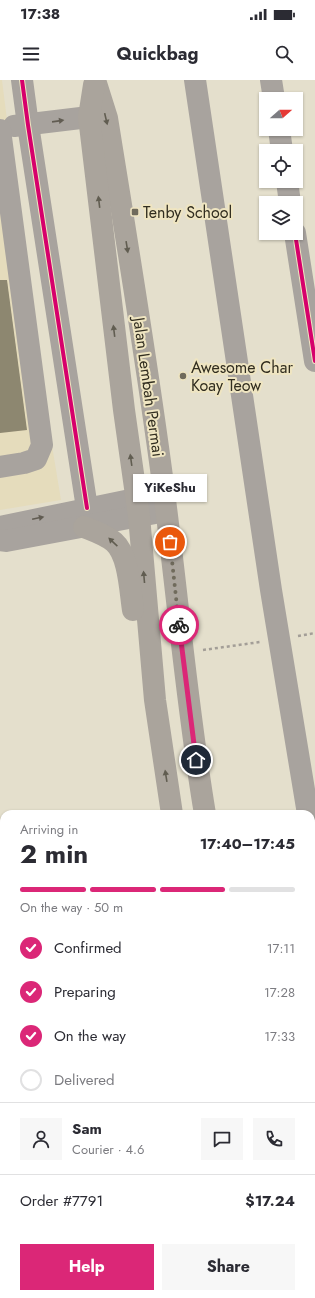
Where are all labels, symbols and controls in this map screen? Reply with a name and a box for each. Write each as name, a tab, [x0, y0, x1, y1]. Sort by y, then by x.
text: 17:38	[20, 3, 60, 25]
text: Quickbag	[117, 41, 198, 67]
icon: menu	[20, 43, 42, 65]
icon: search	[273, 43, 295, 65]
north arrow	[259, 92, 303, 136]
map controls	[259, 92, 303, 240]
one-way arrow	[104, 112, 110, 125]
one-way arrow	[52, 118, 64, 124]
button: locate	[259, 144, 303, 188]
one-way arrow	[96, 196, 102, 208]
button: layers	[259, 196, 303, 240]
place label: Tenby School	[143, 201, 232, 224]
marker: Tenby School	[130, 207, 140, 217]
one-way arrow	[124, 241, 130, 253]
street label: Jalan Lembah Permai	[127, 314, 170, 458]
one-way arrow	[111, 325, 118, 337]
place label: Awesome Char Koay Teow	[191, 356, 293, 397]
marker: Awesome Char Koay Teow	[178, 371, 188, 381]
one-way arrow	[128, 454, 134, 466]
callout: YiKeShu	[133, 474, 207, 502]
text: YiKeShu	[144, 478, 196, 497]
one-way arrow	[32, 515, 44, 521]
pin	[153, 525, 187, 559]
icon: bag	[159, 531, 181, 553]
one-way arrow	[108, 538, 118, 547]
one-way arrow	[140, 571, 147, 583]
courier	[159, 605, 199, 645]
icon: bike	[168, 614, 190, 636]
pin	[179, 743, 213, 777]
icon: home	[185, 749, 207, 771]
one-way arrow	[163, 769, 169, 782]
text: Arriving in	[20, 820, 78, 839]
text: 17:40–17:45	[200, 833, 295, 855]
text: 2 min	[20, 835, 88, 873]
text: On the way · 50 m	[20, 898, 123, 917]
icon: check	[20, 937, 42, 959]
text: Confirmed	[54, 937, 122, 959]
text: 17:11	[267, 939, 295, 958]
icon: check	[20, 981, 42, 1003]
text: Preparing	[54, 981, 116, 1003]
text: 17:28	[264, 983, 295, 1002]
icon: check	[20, 1025, 42, 1047]
text: On the way	[54, 1025, 126, 1047]
text: 17:33	[264, 1027, 295, 1046]
text: Delivered	[54, 1069, 115, 1091]
button: person	[20, 1118, 62, 1160]
text: Sam	[72, 1118, 102, 1140]
button: chat	[201, 1118, 243, 1160]
button: phone	[253, 1118, 295, 1160]
text: Courier · 4.6	[72, 1140, 145, 1159]
text: Order #7791	[20, 1190, 103, 1212]
text: $17.24	[245, 1190, 295, 1212]
button: Help	[20, 1244, 154, 1290]
button: Share	[162, 1244, 295, 1290]

